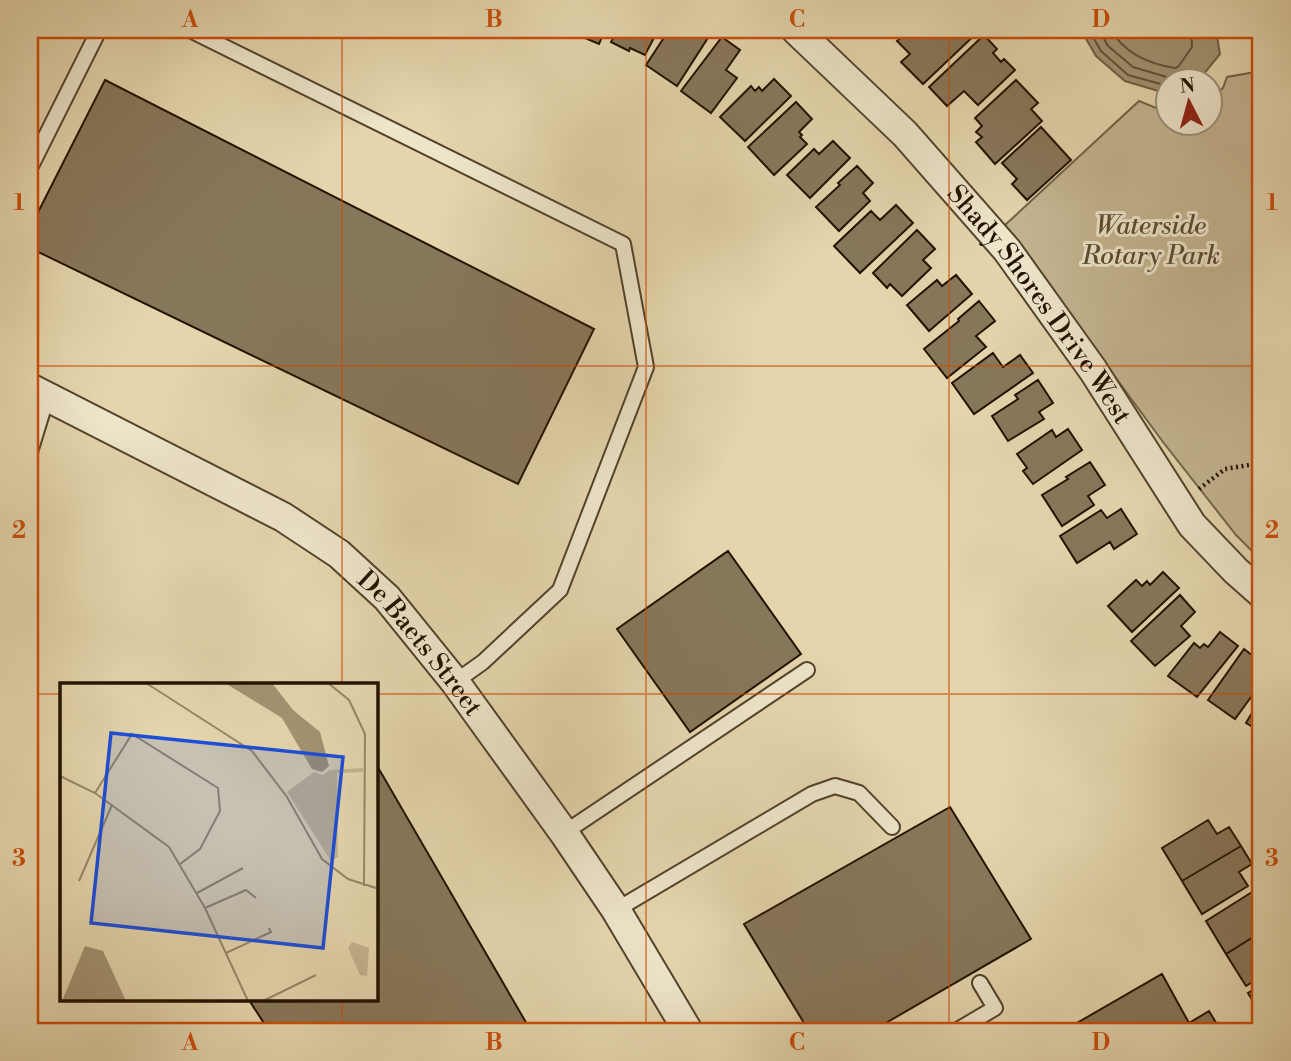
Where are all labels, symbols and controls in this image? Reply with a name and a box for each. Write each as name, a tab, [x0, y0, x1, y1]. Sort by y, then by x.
text: A	[181, 6, 199, 34]
text: B	[485, 6, 503, 34]
text: C	[789, 6, 805, 34]
text: D	[1092, 6, 1110, 34]
north arrow	[1154, 66, 1224, 136]
text: N	[1179, 73, 1196, 99]
street label: Shady Shores Drive West	[940, 178, 1138, 430]
text: 1	[13, 189, 25, 217]
text: 1	[1266, 189, 1278, 217]
park label: Waterside Rotary Park	[1081, 210, 1220, 272]
text: 2	[12, 517, 26, 545]
text: 2	[1265, 517, 1279, 545]
street label: De Baets Street	[350, 564, 489, 722]
inset map	[60, 683, 378, 1002]
text: 3	[12, 845, 26, 873]
text: 3	[1265, 845, 1279, 873]
text: A	[181, 1029, 199, 1057]
text: B	[485, 1029, 503, 1057]
text: C	[789, 1029, 805, 1057]
text: D	[1092, 1029, 1110, 1057]

